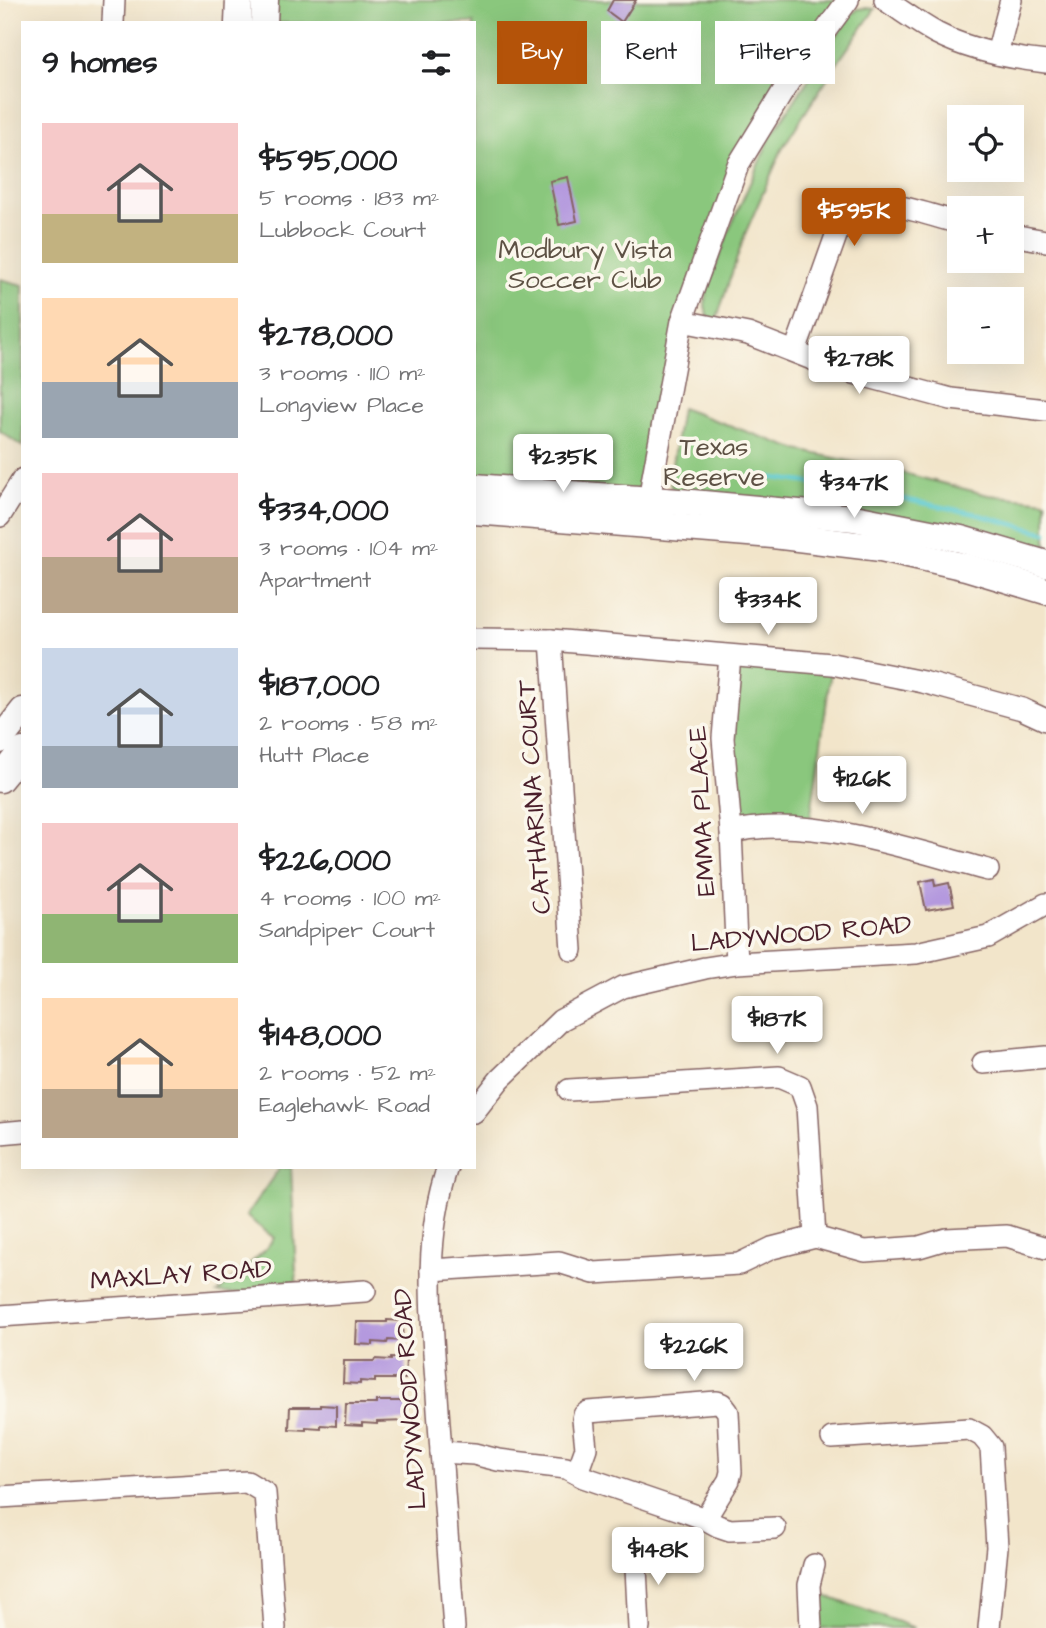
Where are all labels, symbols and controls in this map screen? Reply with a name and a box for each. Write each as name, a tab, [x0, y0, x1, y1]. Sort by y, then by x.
chip: Buy	[497, 21, 587, 84]
chip: Rent	[601, 21, 701, 84]
chip: Filters	[715, 21, 835, 84]
text: 9 homes	[42, 42, 157, 84]
icon: filters	[417, 44, 455, 82]
map controls	[947, 105, 1024, 364]
button: locate	[947, 105, 1024, 182]
text: $595,000	[259, 140, 397, 182]
icon: home	[98, 151, 182, 235]
text: 5 rooms · 183 m²	[259, 182, 439, 214]
pin: $595K	[805, 188, 903, 248]
text: $595K	[818, 195, 890, 227]
button: +	[947, 196, 1024, 273]
text: Lubbock Court	[259, 214, 426, 246]
park label: Modbury Vista Soccer Club	[498, 232, 672, 298]
button: −	[947, 287, 1024, 364]
text: $278,000	[259, 315, 393, 357]
icon: home	[98, 326, 182, 410]
pin: $278K	[810, 336, 908, 396]
text: $278K	[825, 343, 893, 375]
text: 3 rooms · 110 m²	[259, 357, 426, 389]
text: Longview Place	[259, 389, 424, 421]
park label: Texas Reserve	[663, 429, 765, 495]
pin: $235K	[514, 434, 612, 494]
text: $235K	[529, 441, 597, 473]
pin: $347K	[805, 461, 903, 520]
text: $347K	[820, 467, 888, 499]
text: $334,000	[259, 490, 389, 532]
icon: home	[98, 501, 182, 585]
text: 3 rooms · 104 m²	[259, 532, 438, 564]
text: Apartment	[259, 564, 371, 596]
pin: $334K	[719, 578, 817, 637]
text: $334K	[735, 584, 801, 616]
text: $187,000	[259, 665, 380, 707]
icon: home	[98, 676, 182, 760]
street label: CATHARINA COURT	[508, 678, 560, 915]
text: 2 rooms · 58 m²	[259, 707, 438, 739]
street label: EMMA PLACE	[680, 725, 724, 897]
text: Hutt Place	[259, 739, 369, 771]
pin: $126K	[813, 756, 911, 816]
text: $126K	[833, 763, 891, 795]
text: $226,000	[259, 840, 391, 882]
icon: home	[98, 851, 182, 935]
text: 4 rooms · 100 m²	[259, 882, 441, 914]
street label: LADYWOOD ROAD	[689, 906, 913, 962]
text: Sandpiper Court	[259, 914, 435, 946]
pin: $187K	[728, 996, 826, 1056]
text: $187K	[748, 1003, 806, 1035]
text: $148,000	[259, 1015, 382, 1057]
icon: home	[98, 1026, 182, 1110]
text: 2 rooms · 52 m²	[259, 1057, 436, 1089]
text: Eaglehawk Road	[259, 1089, 430, 1121]
street label: MAXLAY ROAD	[89, 1251, 273, 1299]
street label: LADYWOOD ROAD	[384, 1287, 436, 1511]
pin: $226K	[645, 1324, 743, 1383]
text: $226K	[660, 1330, 728, 1362]
pin: $148K	[609, 1528, 707, 1587]
text: $148K	[628, 1534, 688, 1566]

